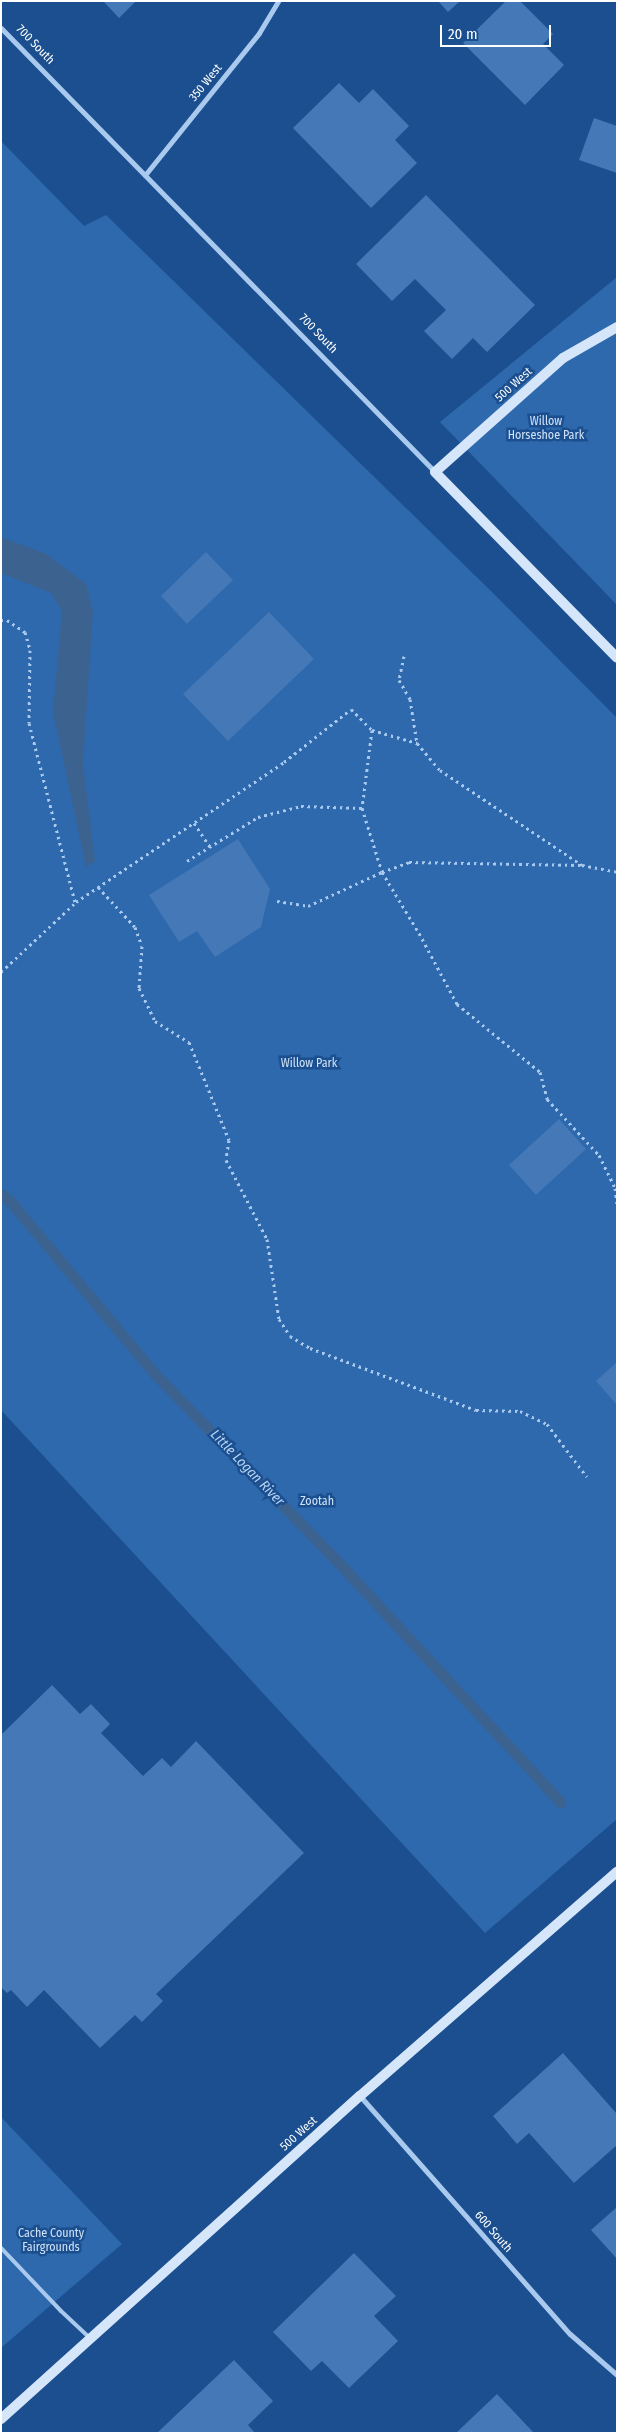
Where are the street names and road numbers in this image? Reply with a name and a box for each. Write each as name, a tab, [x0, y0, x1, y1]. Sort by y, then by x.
street label: 700 South	[13, 22, 57, 68]
street label: 350 West	[187, 61, 225, 105]
street label: 700 South	[296, 311, 340, 357]
street label: 500 West	[493, 365, 535, 405]
street label: 500 West	[278, 2114, 320, 2154]
street label: 600 South	[471, 2208, 515, 2256]

